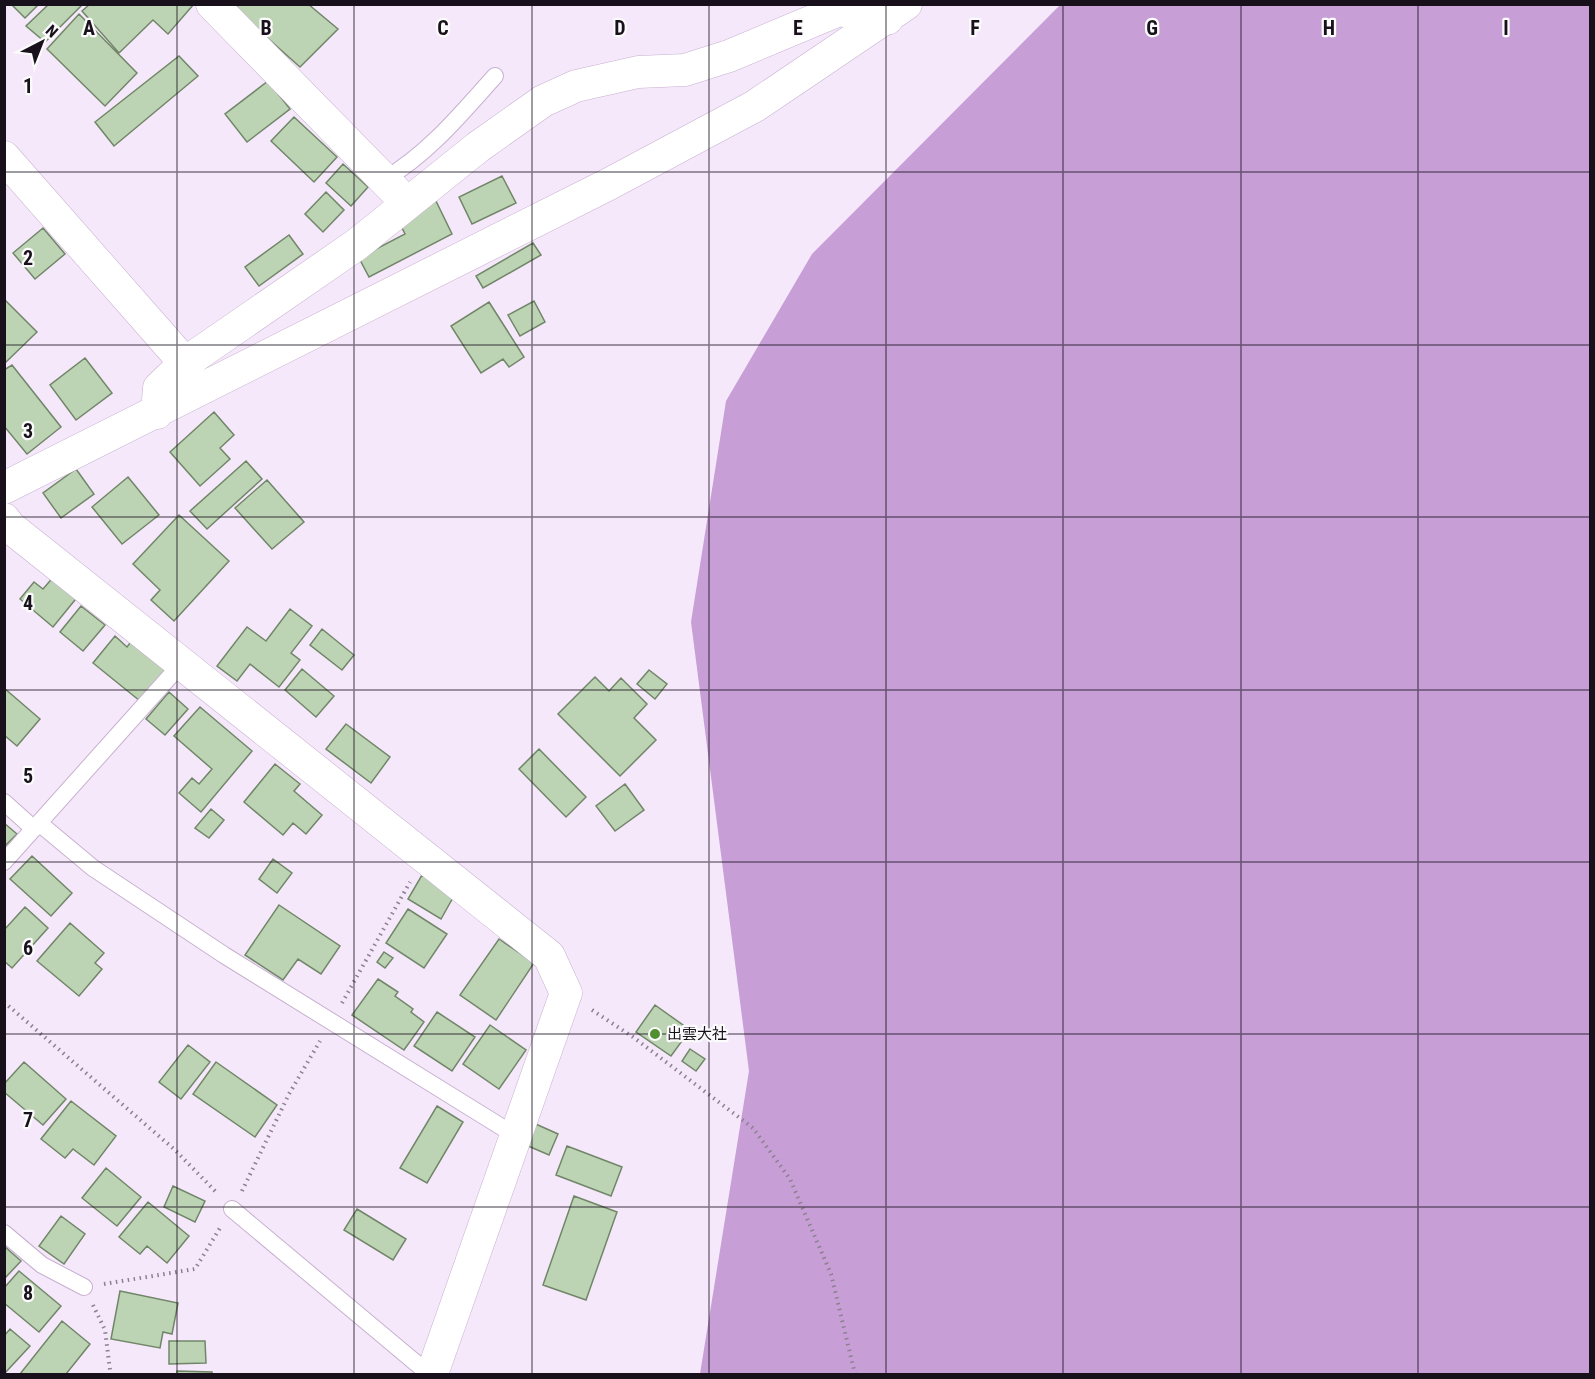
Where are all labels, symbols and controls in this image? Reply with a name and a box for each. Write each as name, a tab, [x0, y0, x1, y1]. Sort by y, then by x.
north arrow	[12, 12, 72, 72]
text: A	[83, 16, 95, 40]
text: B	[260, 16, 272, 40]
text: C	[437, 16, 449, 40]
text: D	[614, 16, 626, 40]
text: E	[793, 16, 803, 40]
text: F	[970, 16, 980, 40]
text: G	[1146, 16, 1158, 40]
text: H	[1323, 16, 1335, 40]
text: I	[1503, 16, 1509, 40]
text: N	[42, 21, 62, 42]
text: 1	[23, 74, 33, 98]
text: 2	[23, 246, 33, 270]
text: 3	[23, 419, 33, 443]
text: 4	[23, 591, 33, 615]
text: 5	[23, 764, 33, 788]
text: 6	[23, 936, 33, 960]
place label: 出雲大社	[667, 1025, 727, 1043]
marker: 出雲大社	[648, 1027, 662, 1041]
text: 7	[23, 1108, 33, 1132]
text: 8	[23, 1281, 33, 1305]

